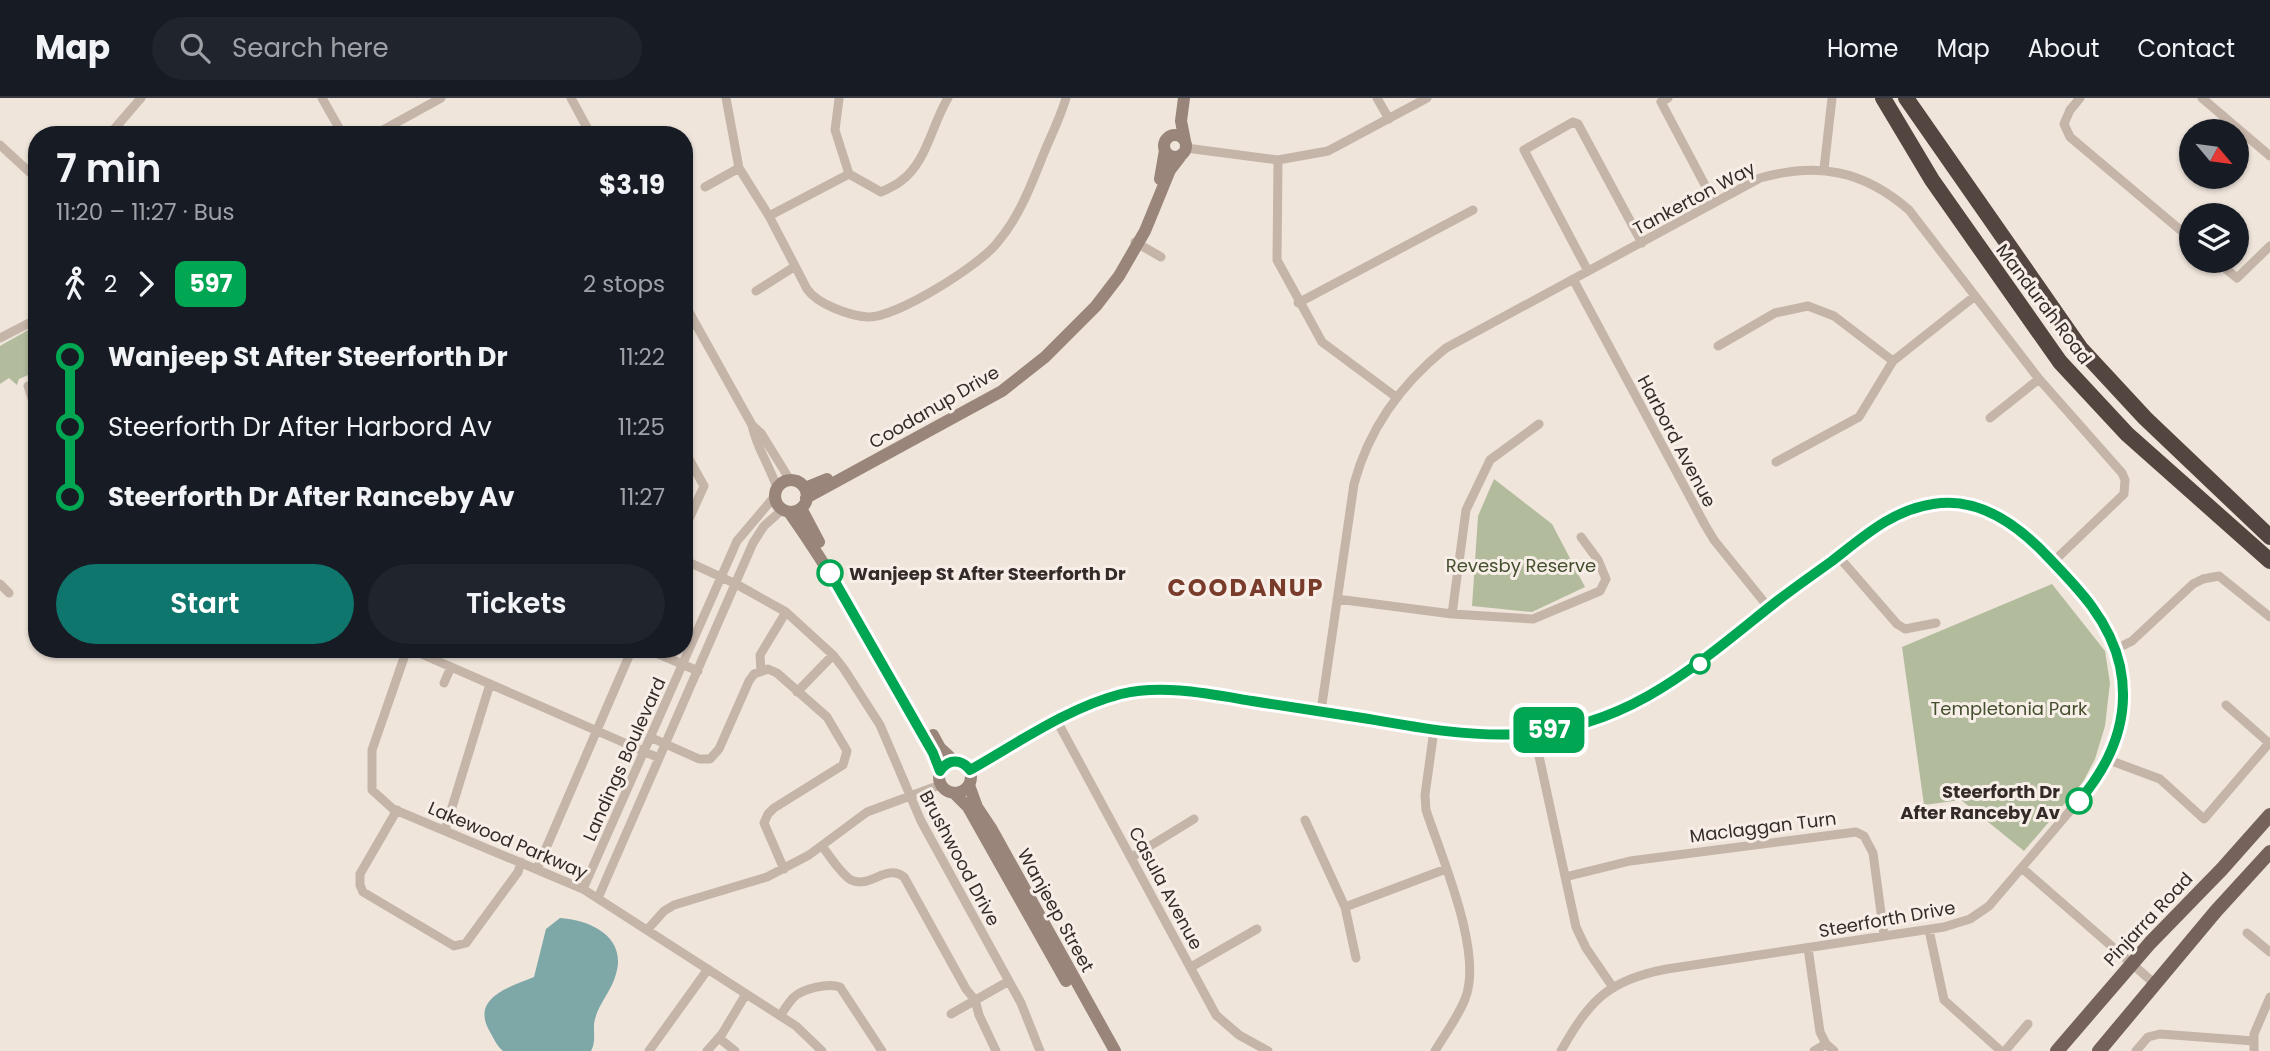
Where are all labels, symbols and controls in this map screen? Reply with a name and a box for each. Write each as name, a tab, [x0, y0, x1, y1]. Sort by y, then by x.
search box	[152, 17, 642, 80]
text: Map	[35, 24, 110, 71]
icon: search	[176, 29, 214, 67]
text: Search here	[232, 30, 389, 66]
text: Home	[1827, 32, 1899, 65]
text: Map	[1937, 32, 1990, 65]
text: About	[2028, 32, 2099, 65]
text: Contact	[2137, 32, 2235, 65]
north arrow	[2179, 119, 2249, 189]
map controls	[2179, 119, 2249, 273]
text: 7 min	[56, 142, 161, 195]
street label: Tankerton Way	[1629, 155, 1759, 241]
text: $3.19	[599, 167, 665, 203]
text: 11:20 – 11:27 · Bus	[56, 196, 235, 228]
button: layers	[2179, 203, 2249, 273]
street label: Mandurah Road	[1990, 239, 2098, 369]
icon: walk	[56, 265, 94, 303]
icon: forward	[127, 265, 165, 303]
text: 597	[189, 267, 232, 300]
text: 2	[104, 268, 117, 300]
text: 2 stops	[583, 268, 665, 300]
text: Wanjeep St After Steerforth Dr	[108, 339, 508, 375]
text: 11:22	[619, 341, 665, 373]
street label: Coodanup Drive	[864, 360, 1004, 454]
street label: Harbord Avenue	[1632, 371, 1722, 511]
text: Steerforth Dr After Harbord Av	[108, 409, 492, 445]
text: 11:25	[618, 411, 665, 443]
text: Steerforth Dr After Ranceby Av	[108, 479, 515, 515]
text: 11:27	[620, 481, 665, 513]
park label: Revesby Reserve	[1446, 553, 1596, 578]
marker: Wanjeep St After Steerforth Dr	[817, 560, 843, 586]
place label: Wanjeep St After Steerforth Dr	[849, 561, 1126, 586]
button: Start	[56, 564, 354, 644]
button: Tickets	[368, 564, 665, 644]
district label: COODANUP	[1167, 571, 1325, 604]
unlabelled marker	[1690, 654, 1710, 674]
street label: Landings Boulevard	[577, 673, 671, 845]
park label: Templetonia Park	[1931, 696, 2088, 721]
line badge: 597	[1509, 707, 1589, 753]
text: 597	[1527, 713, 1571, 746]
place label: Steerforth Dr After Ranceby Av	[1900, 779, 2061, 825]
street label: Brushwood Drive	[914, 786, 1006, 930]
marker: Steerforth Dr After Ranceby Av	[2066, 788, 2092, 814]
street label: Lakewood Parkway	[425, 795, 591, 885]
street label: Maclaggan Turn	[1688, 806, 1838, 848]
street label: Casula Avenue	[1123, 822, 1209, 954]
street label: Wanjeep Street	[1012, 844, 1100, 976]
street label: Pinjarra Road	[2098, 867, 2198, 971]
street label: Steerforth Drive	[1817, 895, 1957, 943]

